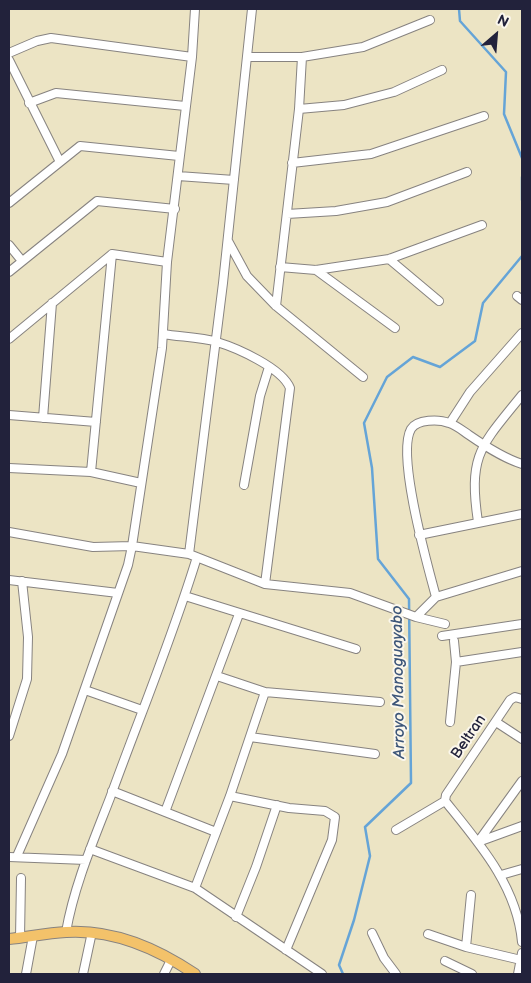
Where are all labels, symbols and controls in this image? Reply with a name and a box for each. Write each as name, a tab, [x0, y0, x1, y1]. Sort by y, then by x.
north arrow	[471, 10, 521, 60]
text: N	[494, 11, 512, 31]
water label: Arroyo Manoguayabo	[388, 605, 410, 759]
street label: Beltran	[448, 712, 490, 762]

